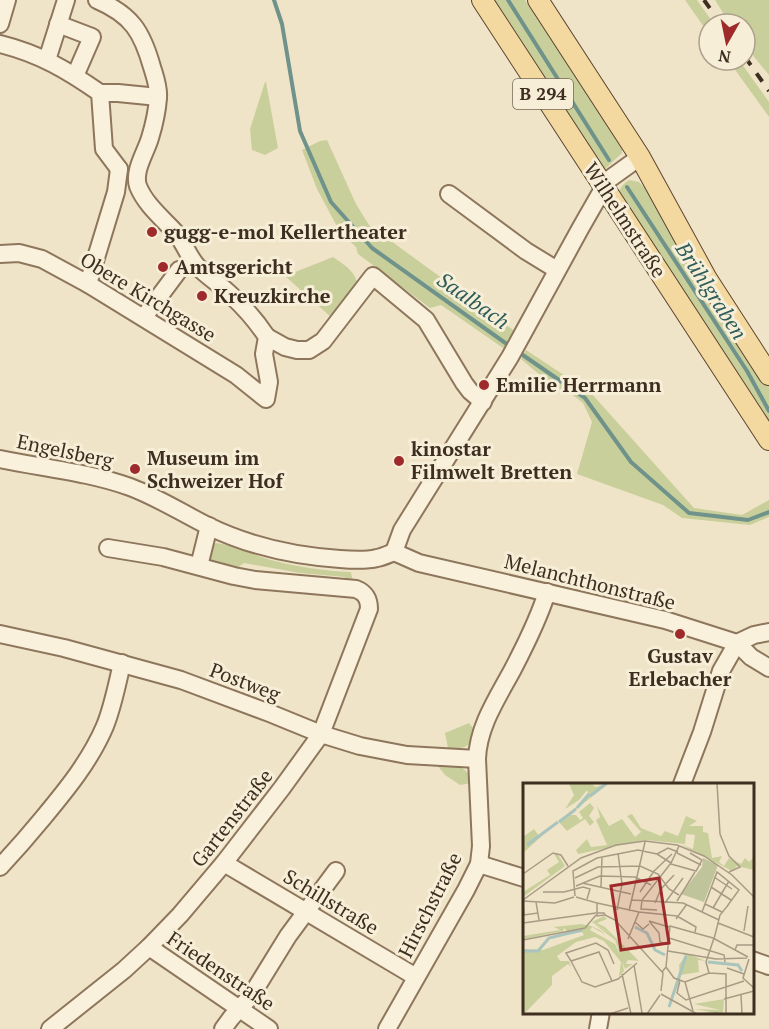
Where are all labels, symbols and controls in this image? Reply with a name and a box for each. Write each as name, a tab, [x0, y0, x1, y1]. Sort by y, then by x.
north arrow	[697, 12, 757, 72]
text: N	[717, 45, 732, 69]
road number: B 294	[513, 79, 573, 109]
street label: Wilhelmstraße	[578, 157, 673, 283]
place label: gugg-e-mol Kellertheater	[164, 218, 407, 245]
marker: gugg-e-mol Kellertheater	[145, 225, 159, 239]
water label: Brühlgraben	[669, 235, 754, 345]
street label: Obere Kirchgasse	[75, 245, 221, 348]
place label: Amtsgericht	[175, 253, 293, 280]
marker: Amtsgericht	[156, 260, 170, 274]
water label: Saalbach	[432, 265, 515, 335]
place label: Kreuzkirche	[214, 282, 331, 309]
marker: Kreuzkirche	[195, 289, 209, 303]
place label: Emilie Herrmann	[496, 371, 661, 398]
marker: Emilie Herrmann	[477, 378, 491, 392]
street label: Engelsberg	[14, 427, 116, 474]
place label: kinostar Filmwelt Bretten	[411, 435, 572, 485]
place label: Museum im Schweizer Hof	[147, 444, 284, 494]
marker: kinostar Filmwelt Bretten	[392, 454, 406, 468]
marker: Museum im Schweizer Hof	[128, 462, 142, 476]
street label: Melanchthonstraße	[502, 547, 678, 616]
marker: Gustav Erlebacher	[673, 627, 687, 641]
place label: Gustav Erlebacher	[629, 642, 732, 692]
street label: Postweg	[206, 656, 285, 707]
street label: Gartenstraße	[185, 763, 278, 872]
inset map	[523, 783, 754, 1014]
street label: Hirschstraße	[391, 848, 468, 962]
street label: Schillstraße	[279, 863, 384, 941]
street label: Friedenstraße	[162, 925, 280, 1017]

